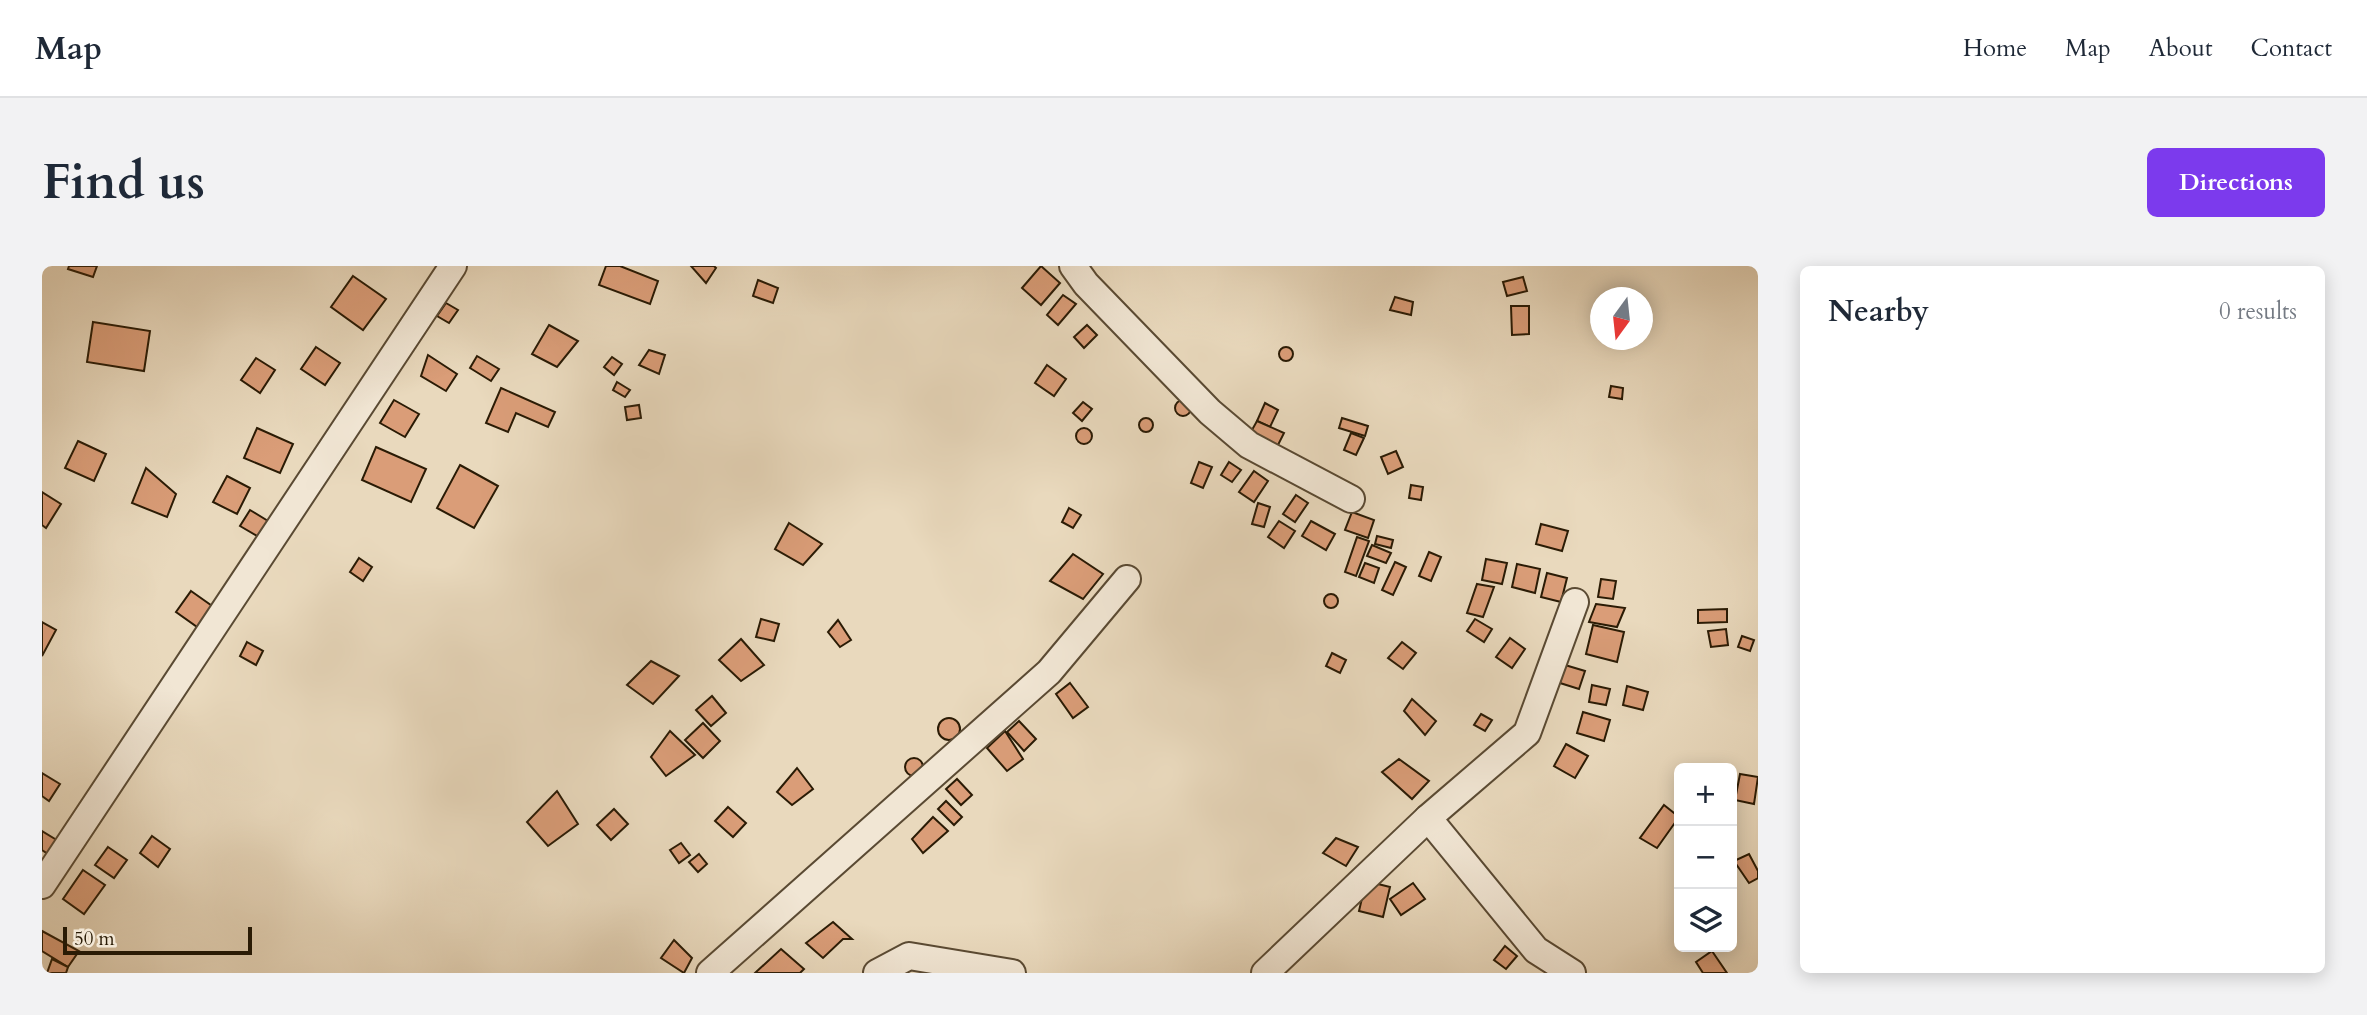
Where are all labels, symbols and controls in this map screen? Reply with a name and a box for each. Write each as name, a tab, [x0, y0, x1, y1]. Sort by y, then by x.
text: Map	[35, 26, 102, 71]
text: Home	[1963, 32, 2027, 65]
text: Map	[2065, 32, 2111, 65]
text: About	[2149, 32, 2213, 65]
text: Contact	[2251, 32, 2332, 65]
button: Directions	[2147, 148, 2325, 217]
text: Find us	[42, 149, 205, 216]
north arrow	[1590, 287, 1653, 350]
text: Nearby	[1828, 291, 1929, 332]
text: 0 results	[2219, 296, 2297, 327]
map controls	[1674, 763, 1737, 952]
button: +	[1674, 763, 1737, 826]
button: −	[1674, 826, 1737, 889]
button: layers	[1674, 889, 1737, 952]
scale bar	[63, 924, 252, 956]
text: 50 m	[74, 926, 115, 952]

